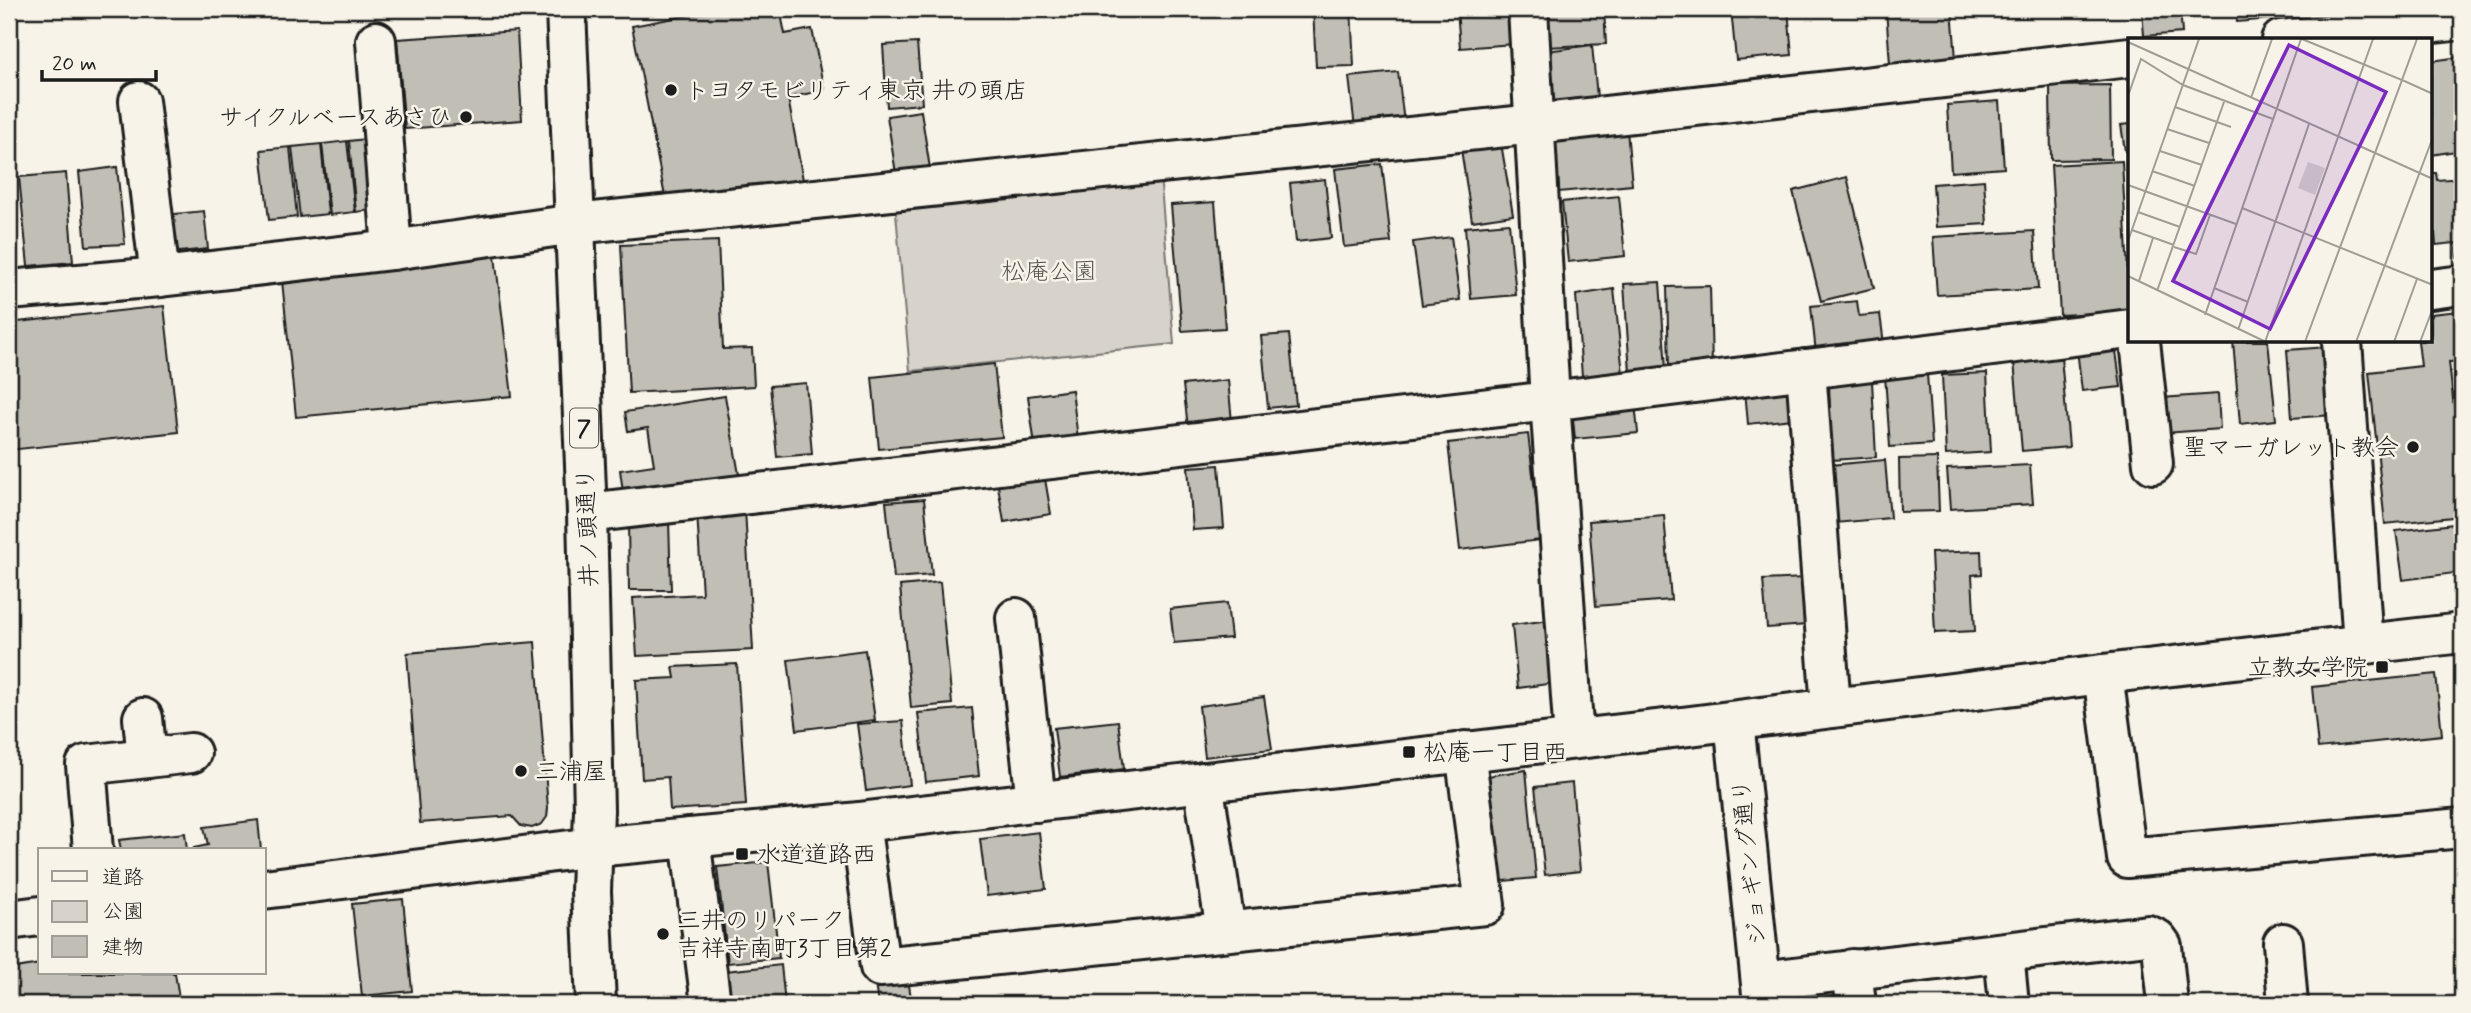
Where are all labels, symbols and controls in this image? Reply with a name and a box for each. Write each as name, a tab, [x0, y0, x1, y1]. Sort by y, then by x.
scale bar	[42, 38, 156, 82]
inset map	[2128, 38, 2432, 343]
text: 20 m	[52, 50, 97, 78]
place label: トヨタモビリティ東京 井の頭店	[685, 76, 1027, 107]
marker: トヨタモビリティ東京 井の頭店	[663, 82, 679, 98]
place label: サイクルベースあさひ	[219, 103, 452, 134]
marker: サイクルベースあさひ	[458, 109, 474, 125]
park label: 松庵公園	[1001, 257, 1097, 288]
road number: 7	[570, 408, 598, 448]
place label: 聖マーガレット教会	[2183, 433, 2399, 464]
marker: 聖マーガレット教会	[2405, 439, 2421, 455]
street label: 井ノ頭通り	[571, 466, 606, 587]
place label: 立教女学院	[2248, 653, 2368, 684]
marker: 立教女学院	[2374, 659, 2390, 675]
place label: 松庵一丁目西	[1423, 738, 1567, 769]
marker: 松庵一丁目西	[1401, 744, 1417, 760]
place label: 三浦屋	[535, 757, 607, 788]
marker: 三浦屋	[513, 763, 529, 779]
street label: ジョギング通り	[1726, 777, 1775, 947]
place label: 水道道路西	[756, 840, 876, 871]
marker: 水道道路西	[734, 846, 750, 862]
legend	[38, 848, 266, 974]
text: 道路	[102, 864, 144, 892]
text: 公園	[102, 898, 144, 926]
place label: 三井のリパーク 吉祥寺南町3丁目第2	[677, 906, 892, 965]
marker: 三井のリパーク 吉祥寺南町3丁目第2	[655, 926, 671, 942]
text: 建物	[102, 934, 144, 962]

